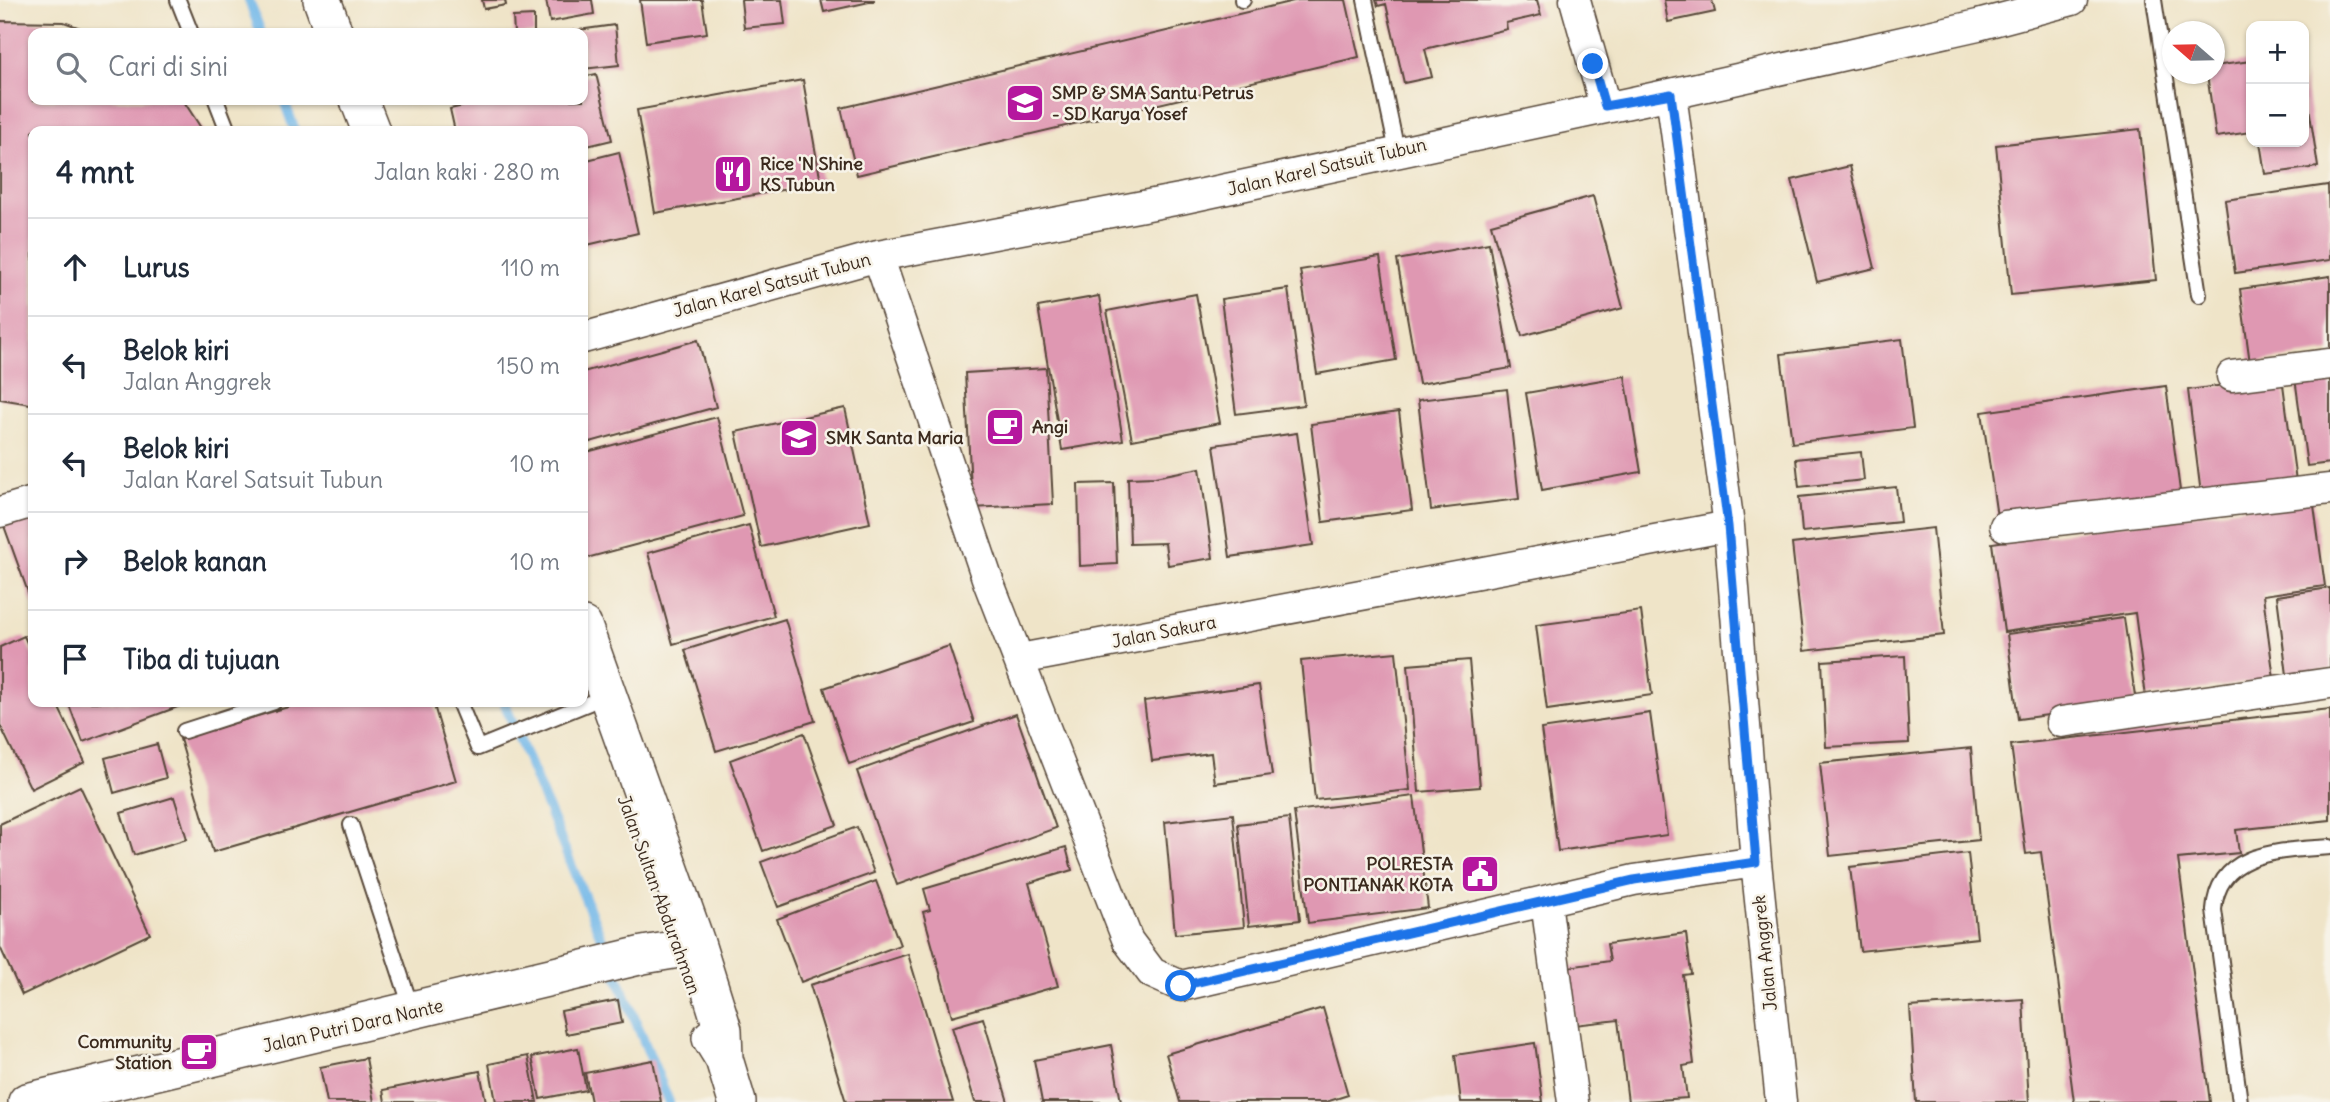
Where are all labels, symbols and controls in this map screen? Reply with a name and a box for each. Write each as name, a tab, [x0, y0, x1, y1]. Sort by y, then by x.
north arrow	[2162, 21, 2225, 84]
map controls	[2246, 21, 2309, 147]
button: +	[2246, 21, 2309, 84]
search box	[28, 28, 588, 105]
icon: search	[52, 48, 90, 86]
route end	[1577, 48, 1608, 79]
text: Cari di sini	[108, 50, 228, 83]
place label: SMP & SMA Santu Petrus - SD Karya Yosef	[1052, 81, 1254, 125]
school or university icon: SMP & SMA Santu Petrus - SD Karya Yosef	[1004, 82, 1046, 124]
button: −	[2246, 84, 2309, 147]
street label: Jalan Karel Satsuit Tubun	[1225, 132, 1429, 201]
place label: Rice 'N Shine KS Tubun	[760, 152, 863, 196]
text: 4 mnt	[56, 153, 134, 191]
restaurant icon: Rice 'N Shine KS Tubun	[712, 153, 754, 195]
text: Jalan kaki · 280 m	[374, 157, 560, 186]
street label: Jalan Karel Satsuit Tubun	[671, 247, 873, 322]
icon: ahead	[56, 248, 94, 286]
text: Lurus	[123, 251, 190, 284]
text: 110 m	[501, 253, 560, 282]
text: Belok kiri	[123, 334, 229, 367]
icon: left	[56, 346, 94, 384]
text: 150 m	[497, 351, 560, 380]
text: Jalan Anggrek	[123, 367, 271, 396]
cafe icon: Angi	[984, 406, 1026, 448]
place label: Angi	[1032, 415, 1068, 438]
school or university icon: SMK Santa Maria	[778, 417, 820, 459]
place label: SMK Santa Maria	[826, 426, 964, 449]
text: Belok kiri	[123, 432, 229, 465]
icon: left	[56, 444, 94, 482]
text: 10 m	[510, 449, 560, 478]
text: Jalan Karel Satsuit Tubun	[123, 465, 383, 494]
icon: right	[56, 542, 94, 580]
text: Belok kanan	[123, 545, 267, 578]
text: 10 m	[510, 547, 560, 576]
street label: Jalan Sakura	[1110, 610, 1218, 653]
icon: arrive	[56, 640, 94, 678]
text: Tiba di tujuan	[123, 643, 280, 676]
street label: Jalan Sultan Abdurahman	[613, 792, 706, 998]
place label: POLRESTA PONTIANAK KOTA	[1303, 852, 1453, 896]
public building icon: POLRESTA PONTIANAK KOTA	[1459, 853, 1501, 895]
street label: Jalan Anggrek	[1747, 894, 1782, 1012]
route start	[1165, 970, 1196, 1001]
street label: Jalan Putri Dara Nante	[260, 994, 445, 1057]
place label: Community Station	[77, 1030, 173, 1074]
cafe icon: Community Station	[178, 1031, 220, 1073]

